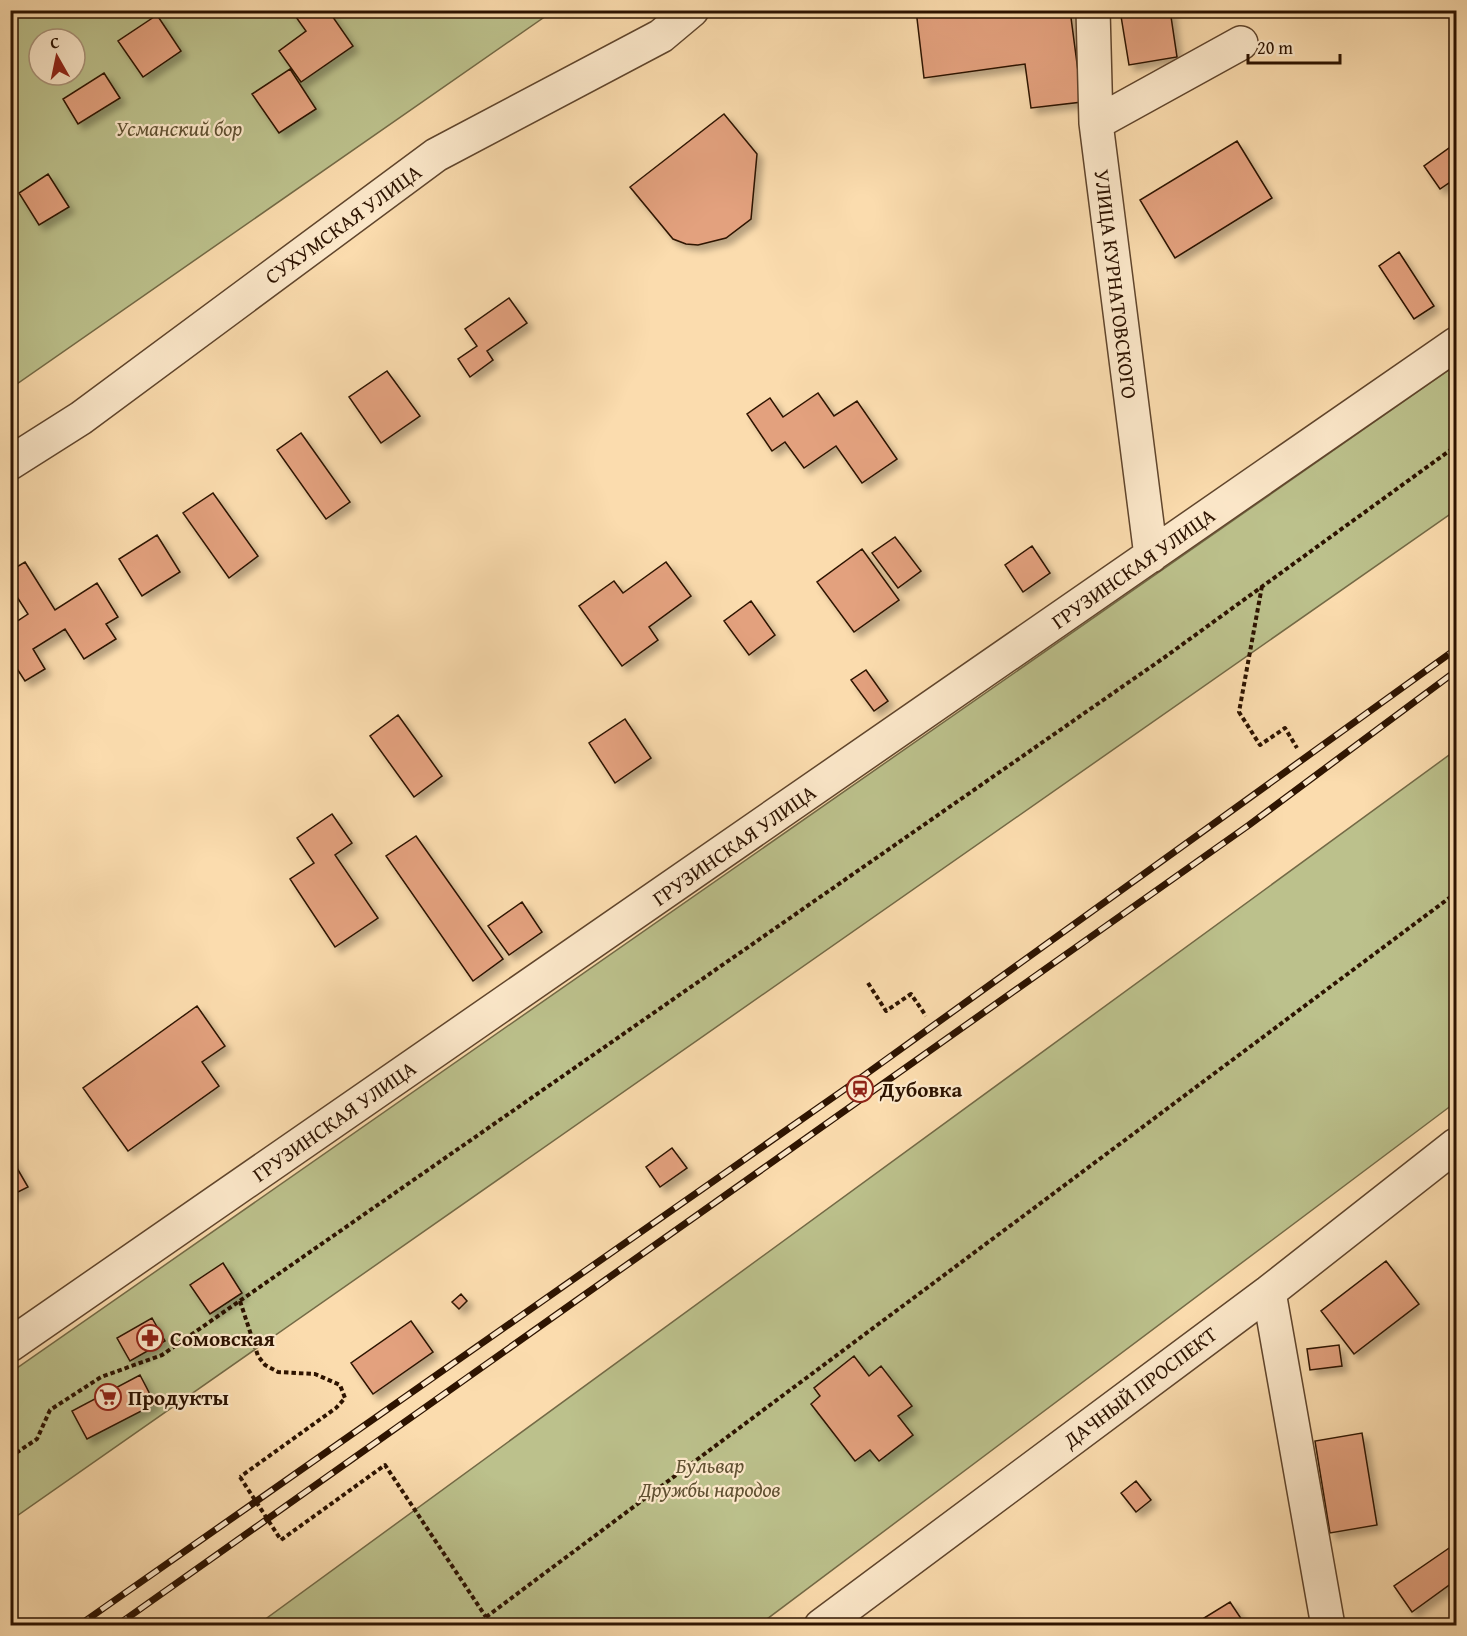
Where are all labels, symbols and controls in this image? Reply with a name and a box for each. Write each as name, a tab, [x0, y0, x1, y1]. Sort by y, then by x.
north arrow	[27, 27, 87, 87]
scale bar	[1248, 27, 1340, 65]
text: С	[48, 30, 61, 55]
text: 20 m	[1257, 34, 1293, 61]
park label: Усманский бор	[116, 113, 242, 144]
street label: СУХУМСКАЯ УЛИЦА	[258, 156, 428, 292]
street label: УЛИЦА КУРНАТОВСКОГО	[1087, 167, 1145, 401]
street label: ГРУЗИНСКАЯ УЛИЦА	[1045, 500, 1221, 636]
street label: ГРУЗИНСКАЯ УЛИЦА	[646, 777, 822, 913]
street label: ГРУЗИНСКАЯ УЛИЦА	[246, 1053, 422, 1189]
station icon: Дубовка	[845, 1074, 875, 1104]
place label: Дубовка	[879, 1074, 962, 1105]
street label: ДАЧНЫЙ ПРОСПЕКТ	[1056, 1319, 1224, 1456]
pharmacy icon: Сомовская	[135, 1323, 165, 1353]
place label: Сомовская	[170, 1323, 275, 1354]
supermarket icon: Продукты	[93, 1382, 123, 1412]
place label: Продукты	[128, 1382, 229, 1413]
park label: Бульвар Дружбы народов	[638, 1450, 781, 1505]

